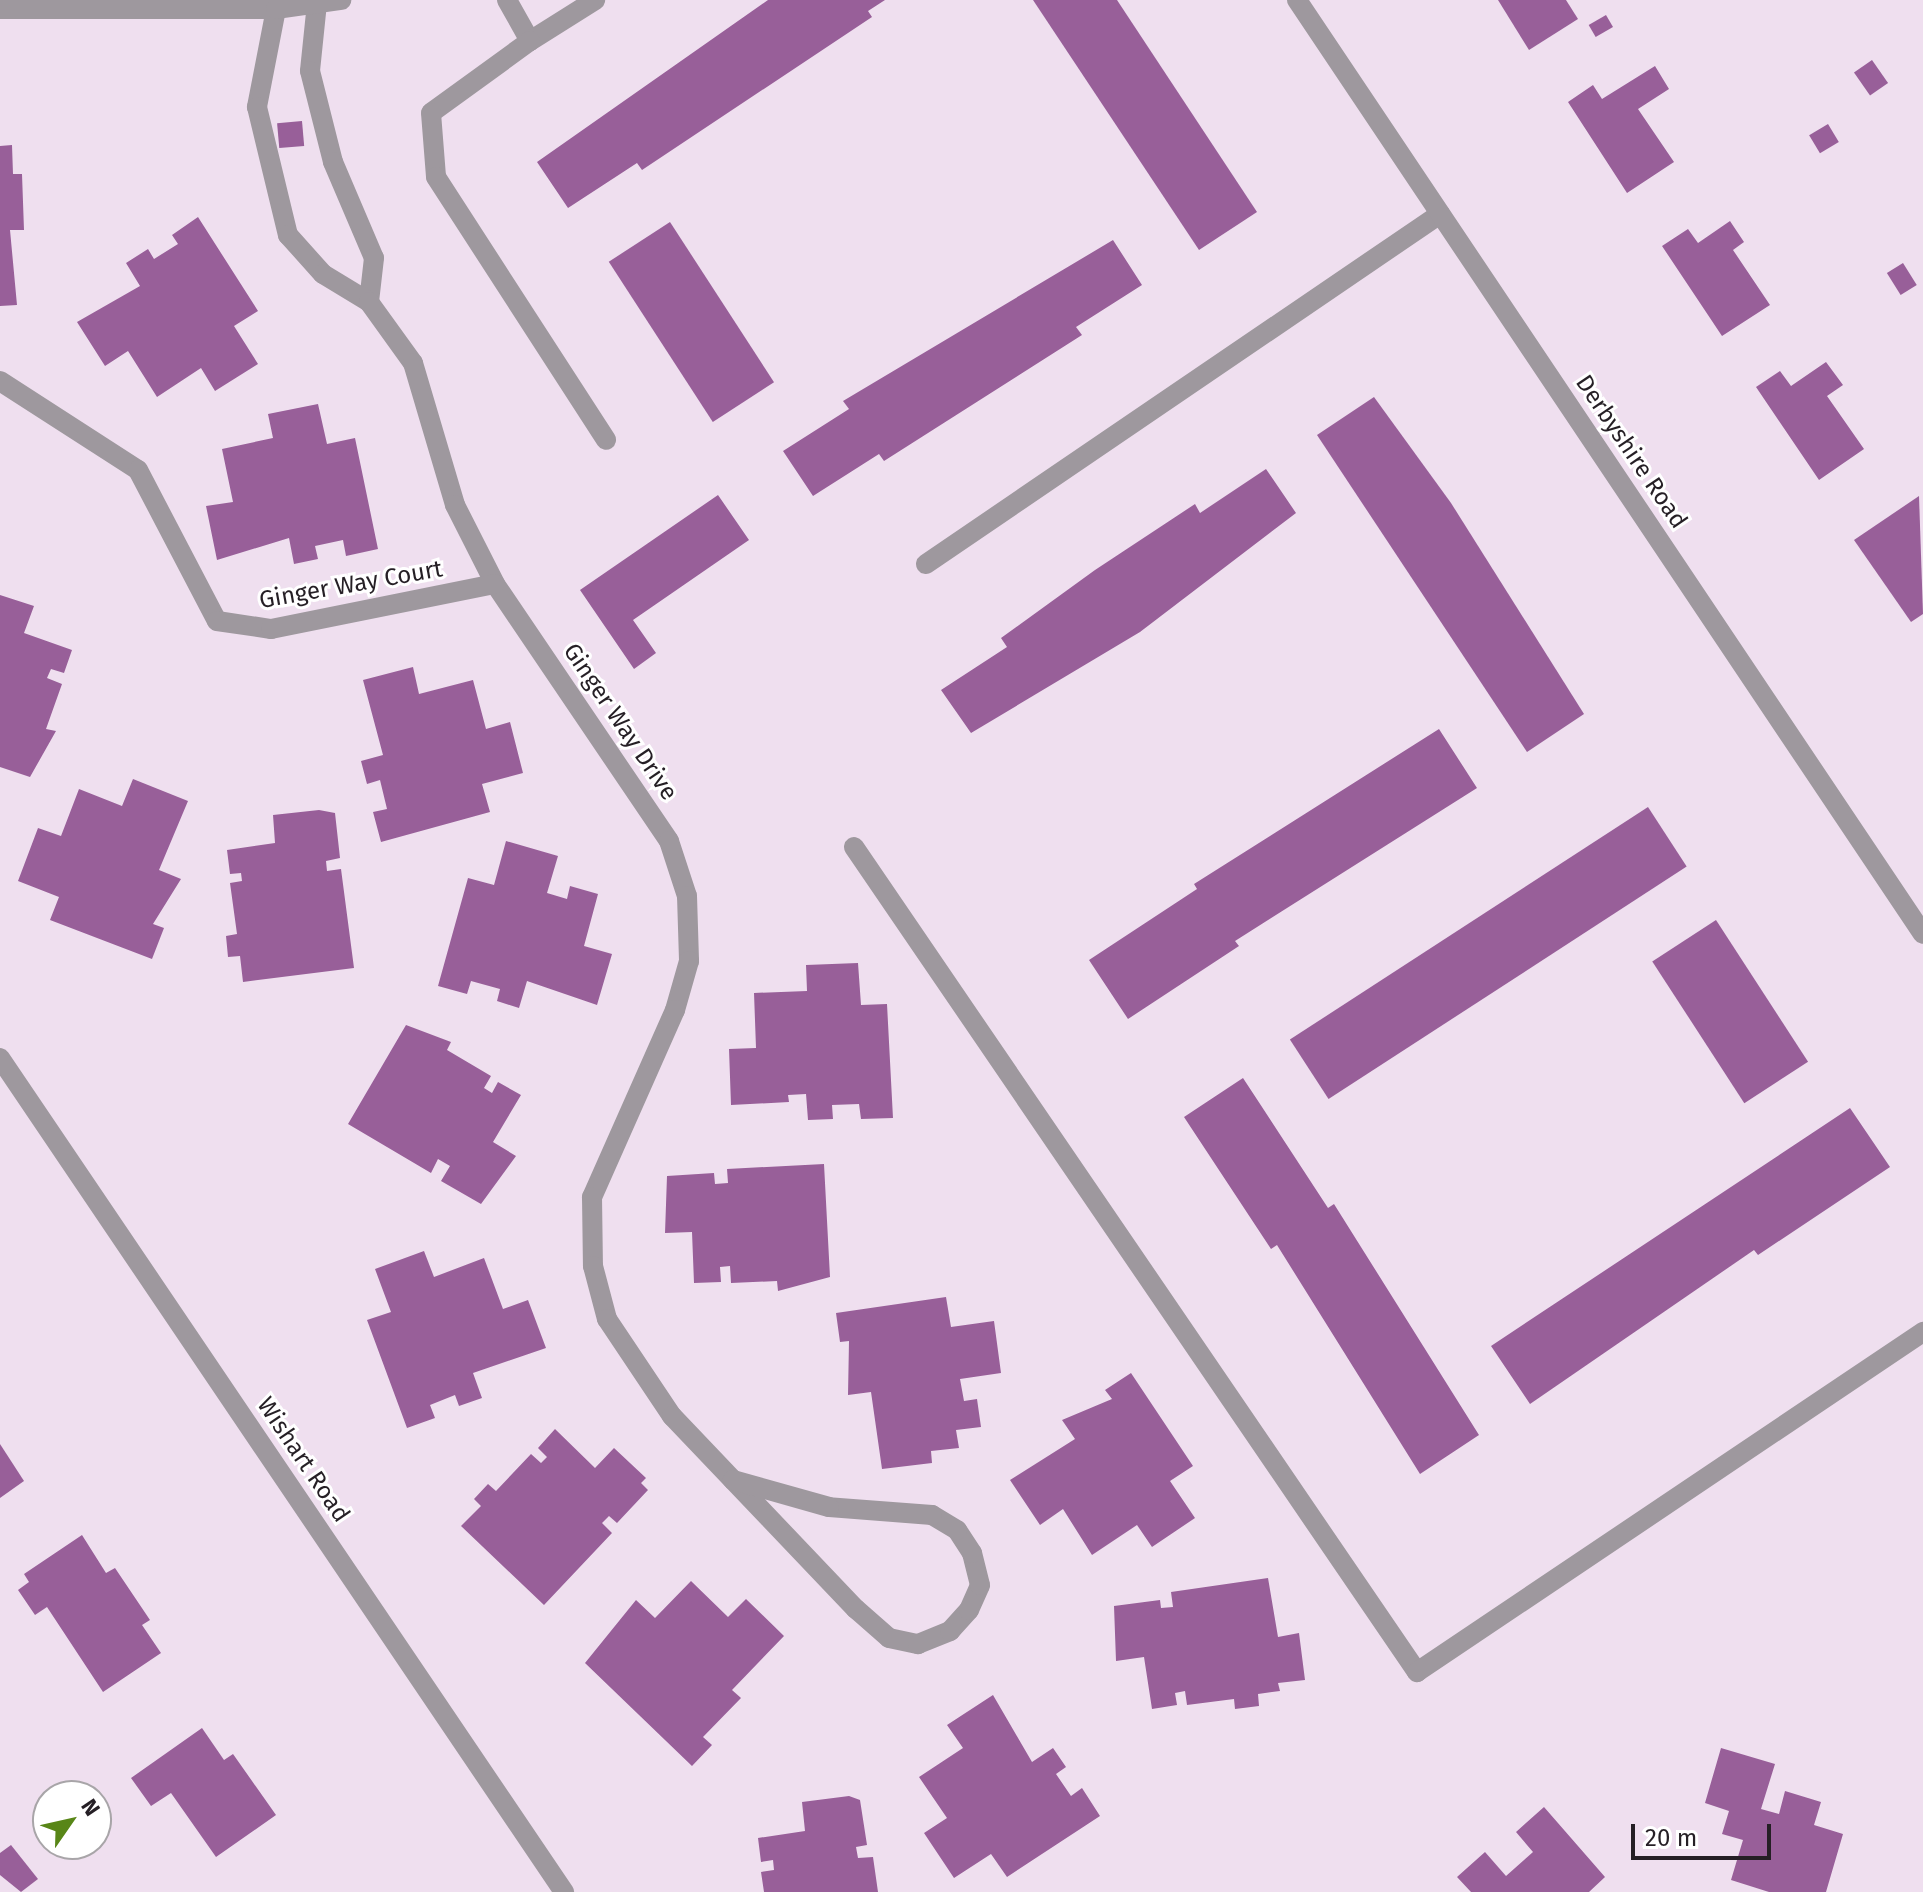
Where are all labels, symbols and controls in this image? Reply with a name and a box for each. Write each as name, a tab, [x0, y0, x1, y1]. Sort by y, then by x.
street label: Derbyshire Road	[1569, 370, 1693, 534]
street label: Ginger Way Court	[257, 555, 445, 615]
street label: Ginger Way Drive	[557, 638, 683, 806]
street label: Wishart Road	[251, 1392, 355, 1528]
north arrow	[32, 1780, 112, 1860]
text: N	[75, 1794, 106, 1821]
scale bar	[1635, 1808, 1775, 1858]
text: 20 m	[1645, 1824, 1697, 1852]

